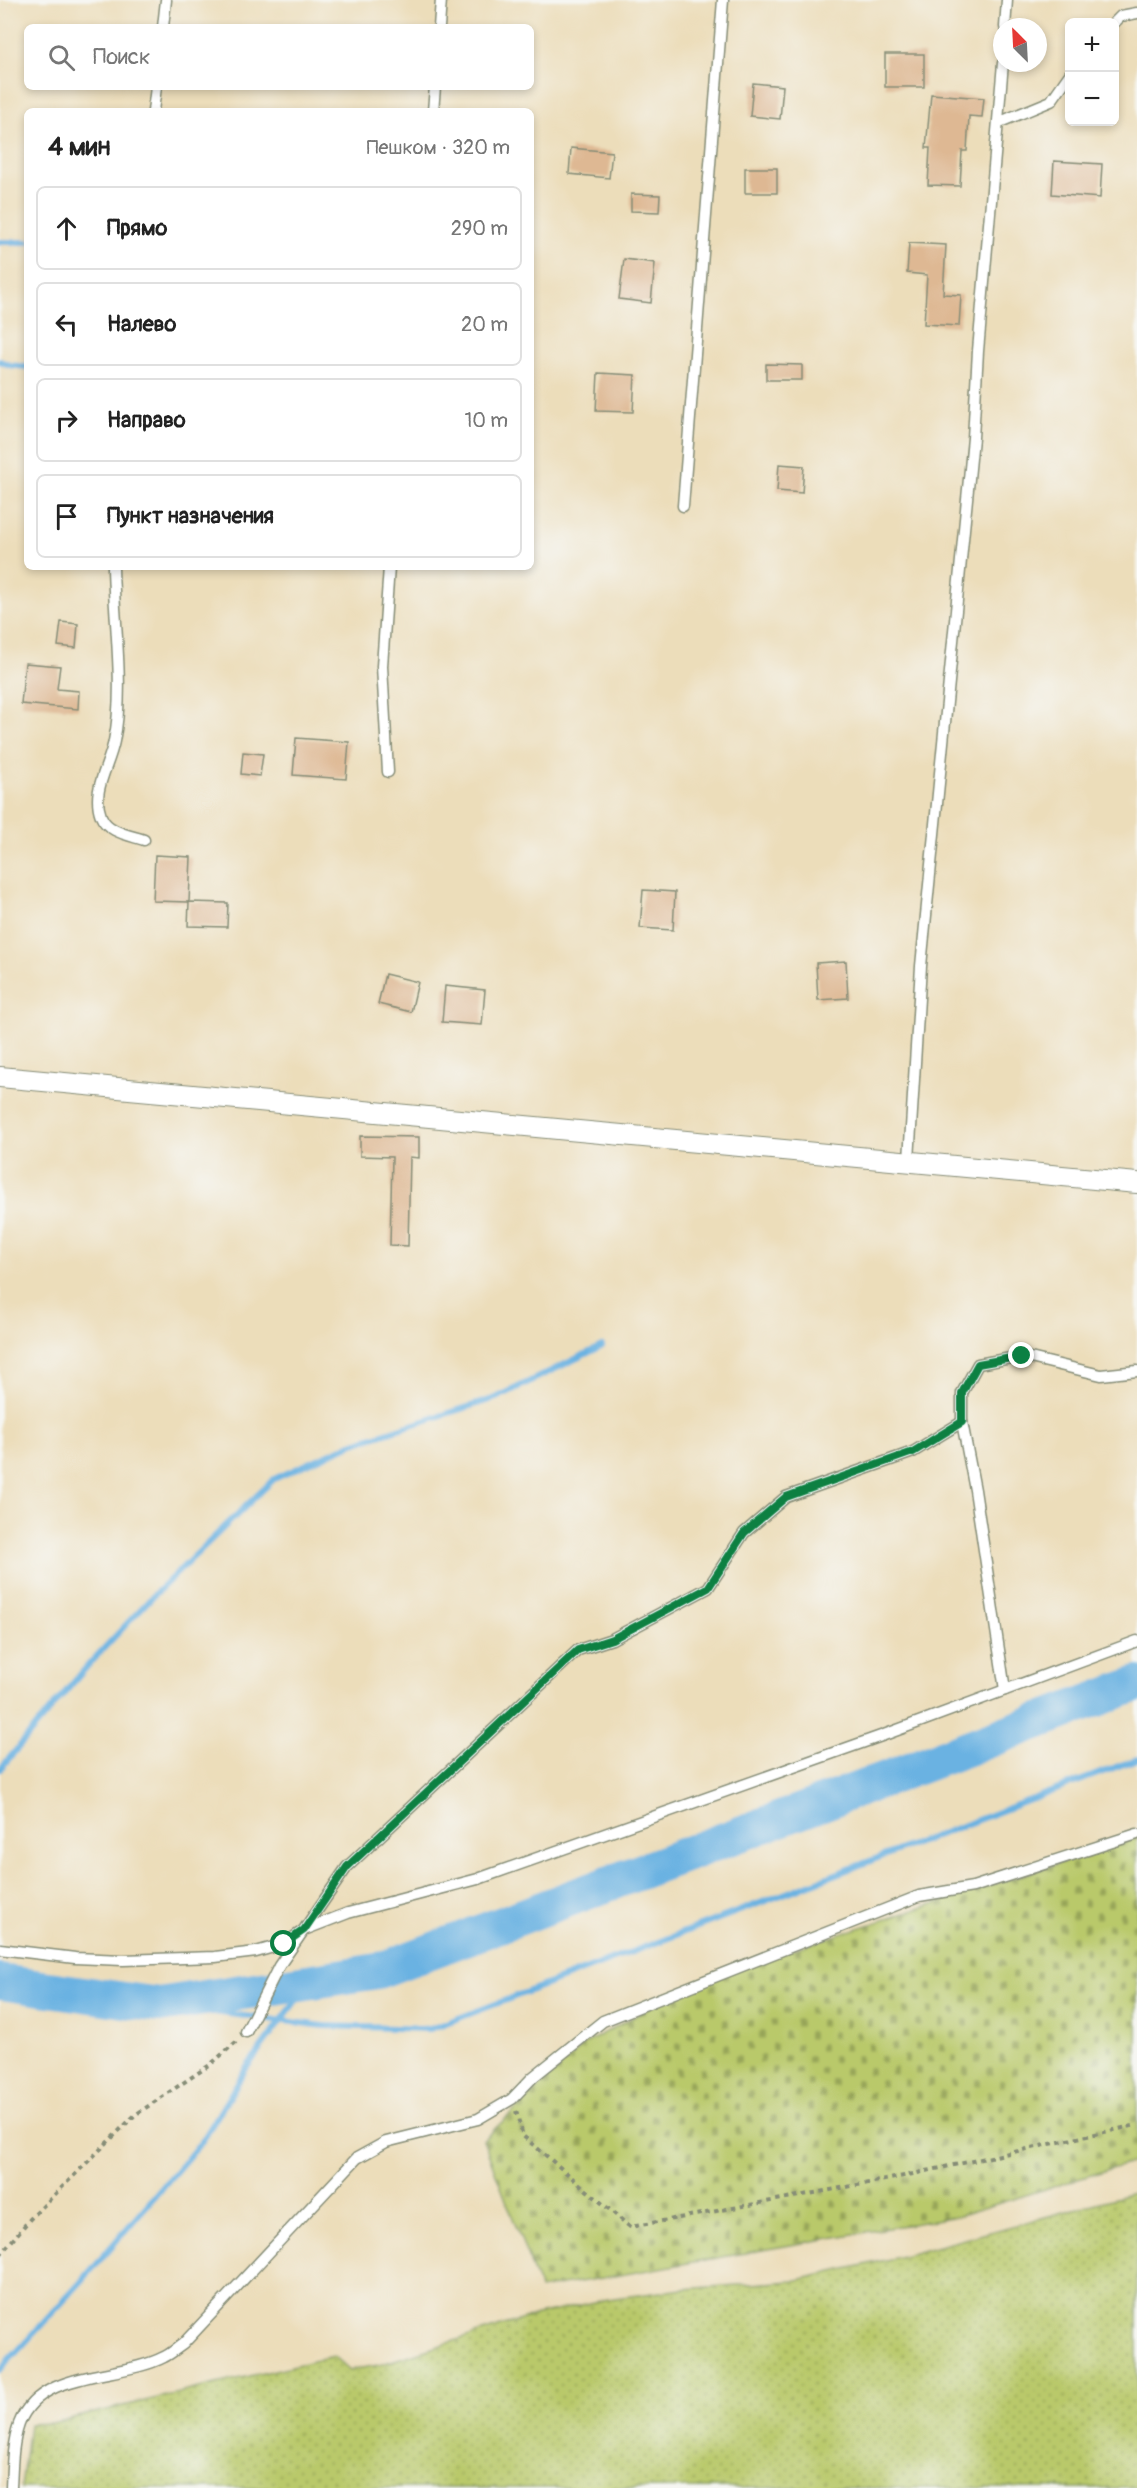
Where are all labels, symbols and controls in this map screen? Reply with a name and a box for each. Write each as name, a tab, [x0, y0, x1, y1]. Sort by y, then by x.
north arrow	[993, 18, 1047, 72]
map controls	[1065, 18, 1119, 126]
button: +	[1065, 18, 1119, 72]
search box	[24, 24, 534, 90]
icon: search	[45, 41, 78, 74]
text: Поиск	[93, 43, 150, 71]
button: −	[1065, 72, 1119, 126]
text: 4 мин	[48, 131, 110, 163]
text: Пешком · 320 m	[367, 135, 510, 160]
icon: ahead	[50, 212, 83, 245]
text: Прямо	[107, 214, 167, 242]
text: 290 m	[451, 216, 508, 241]
icon: left	[50, 308, 83, 341]
text: Налево	[107, 310, 176, 338]
text: 20 m	[461, 312, 508, 337]
icon: right	[50, 404, 83, 437]
text: Направо	[107, 406, 186, 434]
text: 10 m	[464, 408, 508, 433]
icon: arrive	[50, 500, 83, 533]
text: Пункт назначения	[107, 502, 274, 530]
route end	[1008, 1342, 1034, 1368]
route start	[270, 1930, 296, 1956]

